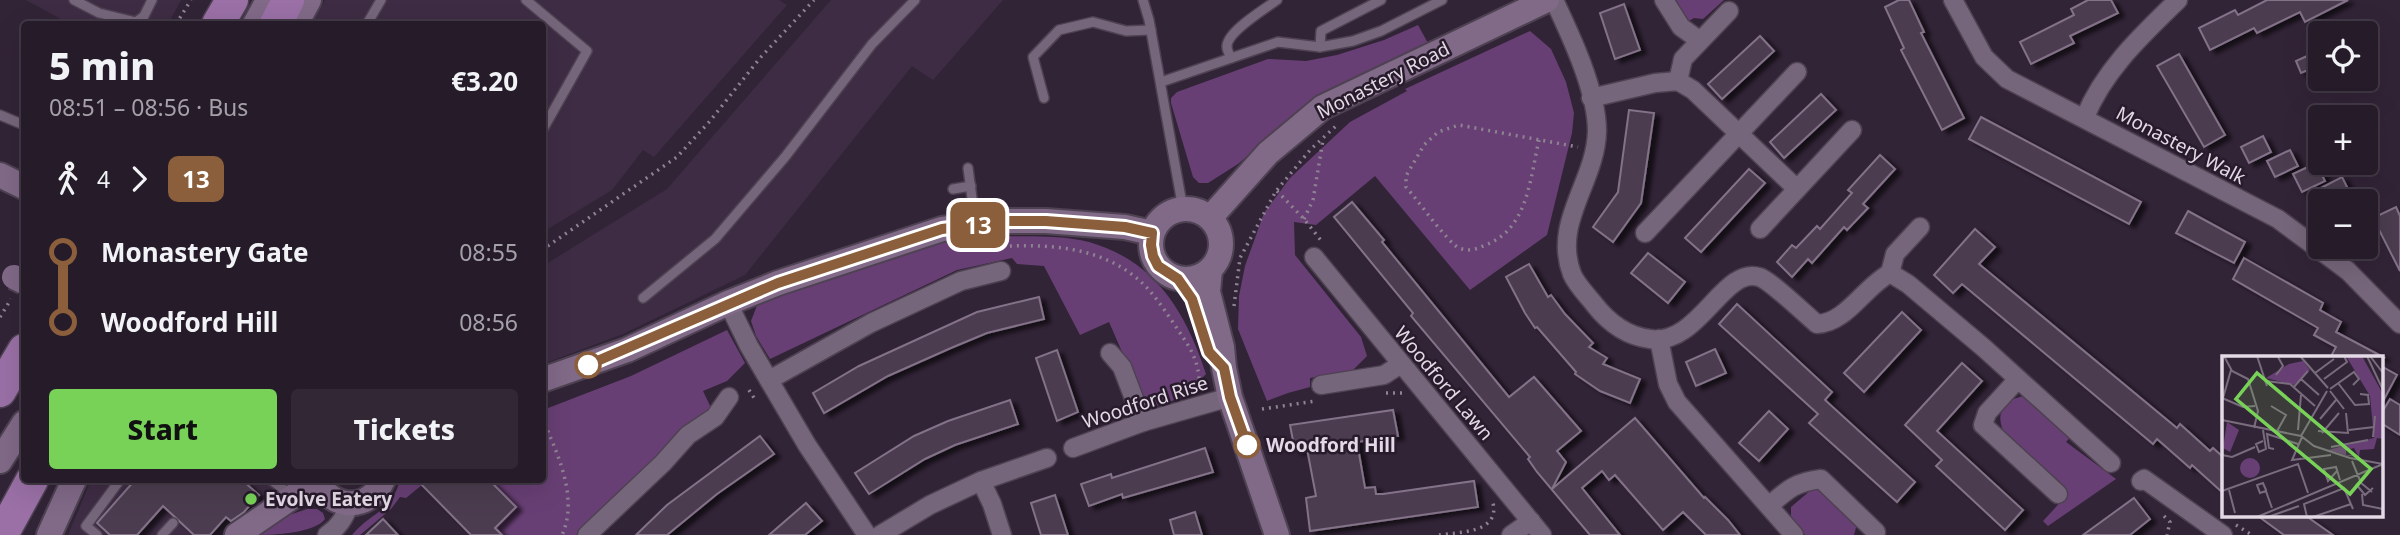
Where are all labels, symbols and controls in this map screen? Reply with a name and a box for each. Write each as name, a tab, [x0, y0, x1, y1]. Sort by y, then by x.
map controls	[2308, 21, 2378, 259]
button: locate	[2308, 21, 2378, 91]
street label: Monastery Road	[1312, 35, 1454, 125]
text: 5 min	[49, 39, 155, 91]
text: €3.20	[451, 63, 518, 99]
text: 08:51 – 08:56 · Bus	[49, 91, 248, 123]
street label: Monastery Walk	[2112, 100, 2250, 190]
button: +	[2308, 105, 2378, 175]
icon: walk	[49, 160, 87, 198]
icon: forward	[120, 160, 158, 198]
text: 13	[182, 162, 210, 195]
text: 4	[97, 163, 110, 195]
button: −	[2308, 189, 2378, 259]
line badge: 13	[946, 202, 1010, 248]
text: 13	[964, 208, 992, 241]
text: Monastery Gate	[101, 234, 309, 270]
text: 08:55	[459, 236, 518, 268]
text: Woodford Hill	[101, 304, 278, 340]
text: 08:56	[459, 306, 518, 338]
street label: Woodford Lawn	[1389, 320, 1499, 446]
unlabelled marker	[575, 352, 601, 378]
inset map	[2222, 356, 2382, 518]
street label: Woodford Rise	[1079, 369, 1211, 435]
button: Start	[49, 389, 277, 469]
button: Tickets	[291, 389, 518, 469]
marker: Woodford Hill	[1234, 432, 1260, 458]
place label: Woodford Hill	[1266, 432, 1396, 458]
place label: Evolve Eatery	[265, 486, 392, 512]
marker: Evolve Eatery	[243, 491, 259, 507]

